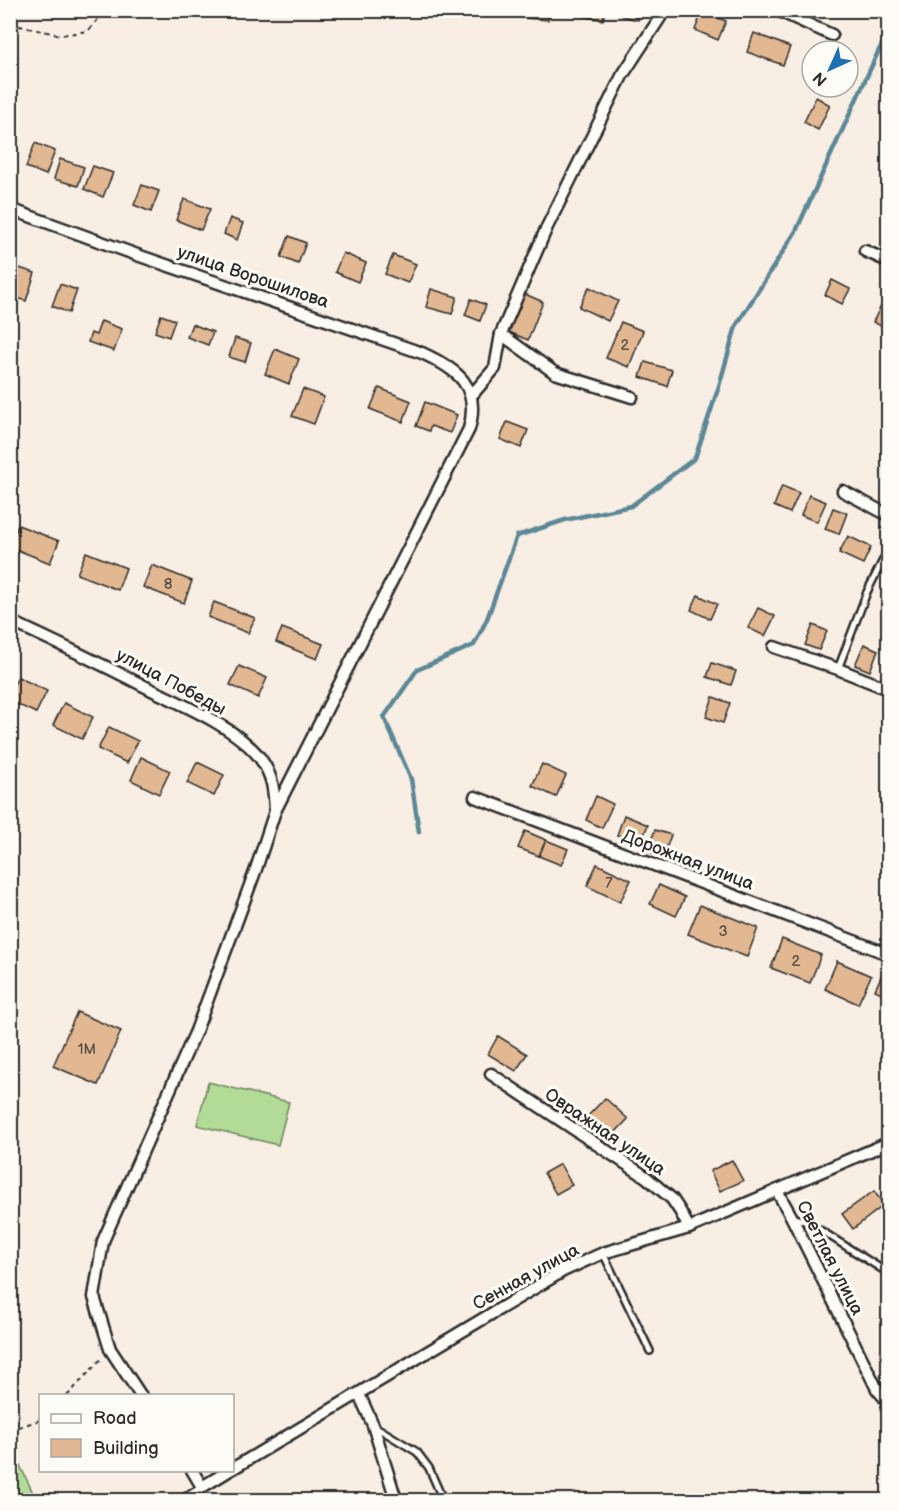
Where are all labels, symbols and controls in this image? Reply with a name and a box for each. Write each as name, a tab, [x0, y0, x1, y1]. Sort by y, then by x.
north arrow	[800, 39, 860, 99]
text: N	[809, 68, 831, 90]
street label: улица Ворошилова	[175, 241, 332, 313]
house number: 2	[621, 336, 630, 355]
house number: 8	[164, 575, 173, 594]
street label: улица Победы	[113, 644, 229, 720]
street label: Дорожная улица	[619, 825, 757, 895]
house number: 7	[605, 874, 613, 893]
house number: 3	[718, 922, 728, 941]
house number: 2	[792, 952, 801, 971]
house number: 1М	[78, 1040, 96, 1059]
street label: Овражная улица	[541, 1084, 670, 1180]
street label: Светлая улица	[792, 1197, 868, 1319]
street label: Сенная улица	[469, 1239, 583, 1315]
legend	[39, 1394, 234, 1472]
text: Road	[93, 1408, 137, 1429]
text: Building	[93, 1438, 159, 1459]

